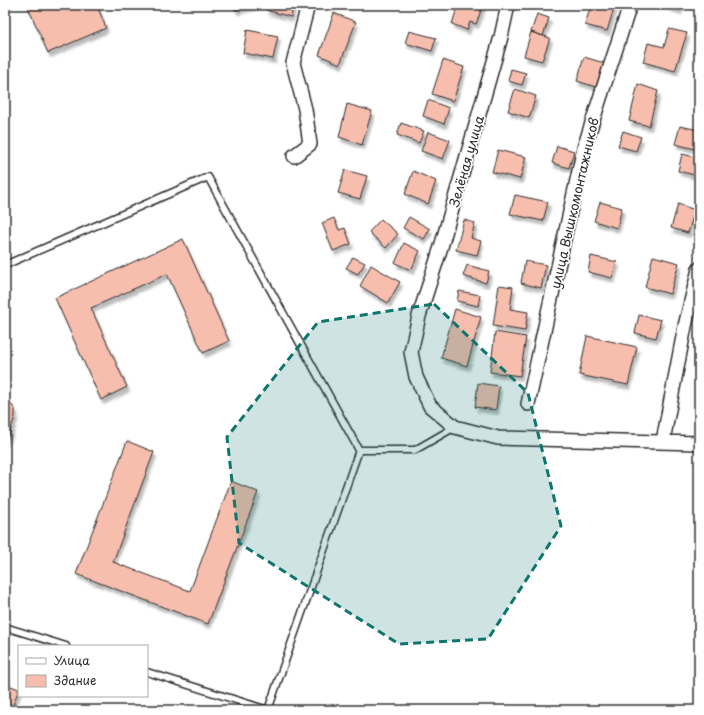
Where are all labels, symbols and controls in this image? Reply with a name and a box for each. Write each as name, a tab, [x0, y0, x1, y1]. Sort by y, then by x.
street label: Зелёная улица	[444, 112, 488, 209]
street label: улица Вышкомонтажников	[545, 116, 603, 290]
legend	[18, 645, 148, 697]
text: Улица	[54, 651, 90, 669]
text: Здание	[54, 671, 96, 689]

